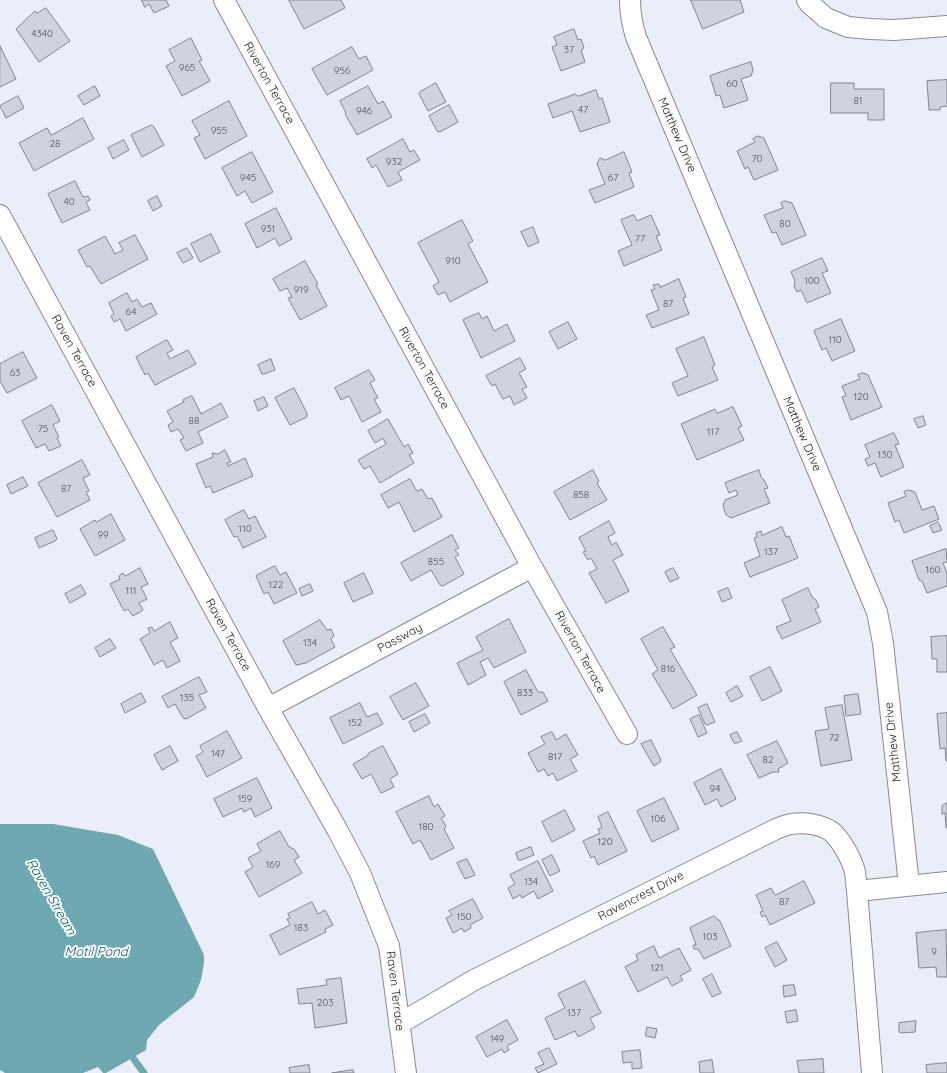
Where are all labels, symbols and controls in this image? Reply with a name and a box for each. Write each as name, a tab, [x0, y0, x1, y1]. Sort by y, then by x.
house number: 4340	[31, 28, 53, 40]
street label: Riverton Terrace	[240, 39, 298, 127]
house number: 37	[564, 44, 574, 56]
house number: 965	[179, 62, 195, 74]
house number: 956	[334, 65, 350, 77]
house number: 60	[726, 78, 738, 90]
street label: Matthew Drive	[655, 95, 699, 175]
house number: 81	[853, 95, 863, 107]
house number: 47	[578, 104, 588, 116]
house number: 946	[356, 105, 372, 117]
house number: 955	[211, 125, 227, 137]
house number: 28	[50, 138, 60, 150]
house number: 70	[751, 153, 763, 165]
house number: 932	[386, 156, 402, 168]
house number: 945	[240, 172, 256, 184]
house number: 67	[608, 172, 618, 184]
house number: 40	[63, 196, 75, 208]
house number: 80	[779, 218, 791, 230]
house number: 931	[261, 223, 275, 235]
house number: 77	[635, 233, 645, 245]
house number: 910	[445, 255, 461, 267]
house number: 100	[804, 275, 820, 287]
house number: 919	[294, 284, 308, 296]
house number: 87	[663, 298, 673, 310]
house number: 64	[126, 306, 136, 318]
street label: Raven Terrace	[48, 312, 100, 390]
street label: Riverton Terrace	[395, 324, 453, 412]
house number: 110	[828, 334, 842, 346]
house number: 63	[10, 367, 20, 379]
house number: 120	[853, 391, 869, 403]
street label: Matthew Drive	[780, 394, 824, 474]
house number: 88	[189, 415, 199, 427]
house number: 75	[38, 423, 48, 435]
house number: 117	[707, 426, 719, 438]
house number: 130	[878, 449, 892, 461]
house number: 87	[61, 483, 71, 495]
house number: 858	[573, 489, 589, 501]
house number: 110	[238, 523, 252, 535]
house number: 99	[97, 529, 109, 541]
house number: 137	[764, 546, 778, 558]
house number: 855	[428, 556, 444, 568]
house number: 160	[925, 564, 941, 576]
house number: 122	[269, 579, 283, 591]
house number: 111	[125, 585, 137, 597]
street label: Raven Terrace	[202, 596, 254, 674]
street label: Riverton Terrace	[551, 608, 609, 696]
street label: Passway	[375, 620, 425, 656]
house number: 134	[303, 637, 317, 649]
house number: 816	[661, 663, 675, 675]
house number: 833	[517, 687, 533, 699]
house number: 135	[180, 692, 194, 704]
street label: Matthew Drive	[882, 701, 904, 783]
house number: 152	[348, 717, 362, 729]
house number: 72	[829, 732, 839, 744]
house number: 147	[211, 748, 225, 760]
house number: 817	[548, 751, 562, 763]
house number: 82	[763, 754, 773, 766]
house number: 94	[710, 783, 720, 795]
house number: 159	[238, 793, 252, 805]
house number: 106	[650, 813, 666, 825]
house number: 180	[418, 821, 434, 833]
house number: 120	[597, 836, 613, 848]
water label: Raven Stream	[23, 856, 79, 938]
house number: 169	[266, 859, 280, 871]
street label: Ravencrest Drive	[596, 868, 686, 924]
house number: 134	[524, 876, 538, 888]
house number: 87	[779, 896, 789, 908]
house number: 150	[456, 911, 472, 923]
house number: 183	[294, 922, 308, 934]
house number: 103	[703, 931, 717, 943]
water label: Motil Pond	[64, 944, 128, 960]
house number: 9	[931, 946, 937, 958]
street label: Raven Terrace	[383, 950, 407, 1032]
house number: 121	[651, 962, 663, 974]
house number: 203	[317, 997, 333, 1009]
house number: 137	[567, 1007, 581, 1019]
house number: 149	[490, 1033, 504, 1045]

